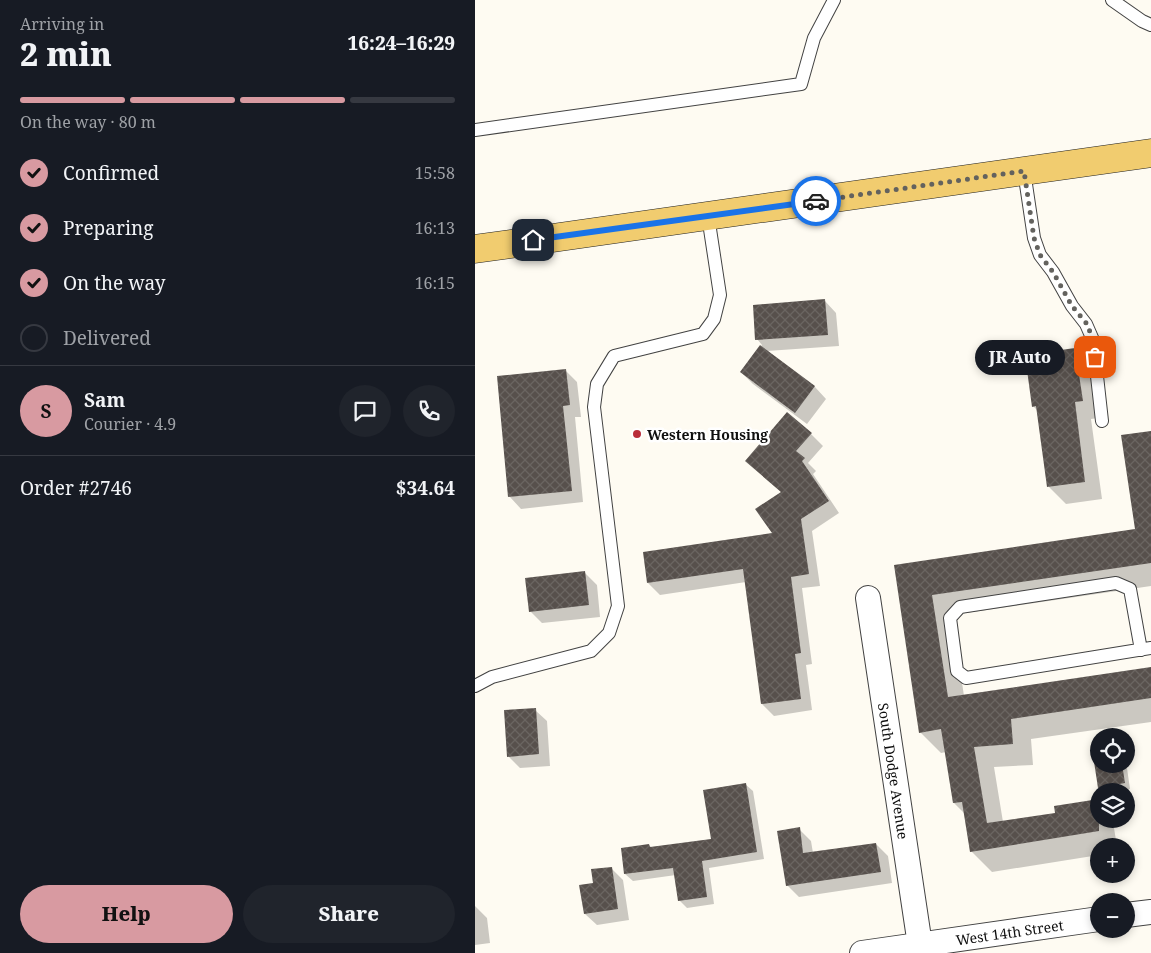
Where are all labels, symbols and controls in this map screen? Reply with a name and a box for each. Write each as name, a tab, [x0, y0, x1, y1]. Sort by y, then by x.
text: Arriving in	[20, 13, 104, 35]
text: 16:24–16:29	[347, 30, 455, 56]
text: 2 min	[20, 32, 112, 75]
text: On the way · 80 m	[20, 111, 156, 133]
icon: check	[20, 159, 48, 187]
text: Confirmed	[63, 160, 159, 186]
text: 15:58	[415, 162, 455, 184]
courier	[791, 176, 841, 226]
icon: car	[802, 187, 830, 215]
icon: check	[20, 214, 48, 242]
text: Preparing	[63, 215, 153, 241]
text: 16:13	[415, 217, 455, 239]
pin	[512, 219, 554, 261]
icon: home	[519, 226, 547, 254]
icon: check	[20, 269, 48, 297]
text: On the way	[63, 270, 166, 296]
text: 16:15	[415, 272, 455, 294]
text: Delivered	[63, 325, 151, 351]
pin	[1074, 336, 1116, 378]
callout: JR Auto	[975, 340, 1065, 374]
icon: bag	[1081, 343, 1109, 371]
text: JR Auto	[989, 346, 1051, 368]
button: chat	[339, 385, 391, 437]
button: phone	[403, 385, 455, 437]
text: Sam	[84, 387, 125, 413]
text: S	[40, 398, 52, 424]
text: Courier · 4.9	[84, 413, 176, 435]
place label: Western Housing	[647, 425, 768, 444]
marker: Western Housing	[631, 428, 643, 440]
text: Order #2746	[20, 475, 132, 501]
text: $34.64	[396, 475, 455, 501]
street label: South Dodge Avenue	[874, 702, 914, 841]
map controls	[1090, 728, 1135, 938]
button: locate	[1090, 728, 1135, 773]
button: layers	[1090, 783, 1135, 828]
button: +	[1090, 838, 1135, 883]
button: Help	[20, 885, 233, 943]
button: Share	[243, 885, 455, 943]
button: −	[1090, 893, 1135, 938]
street label: West 14th Street	[954, 915, 1065, 949]

